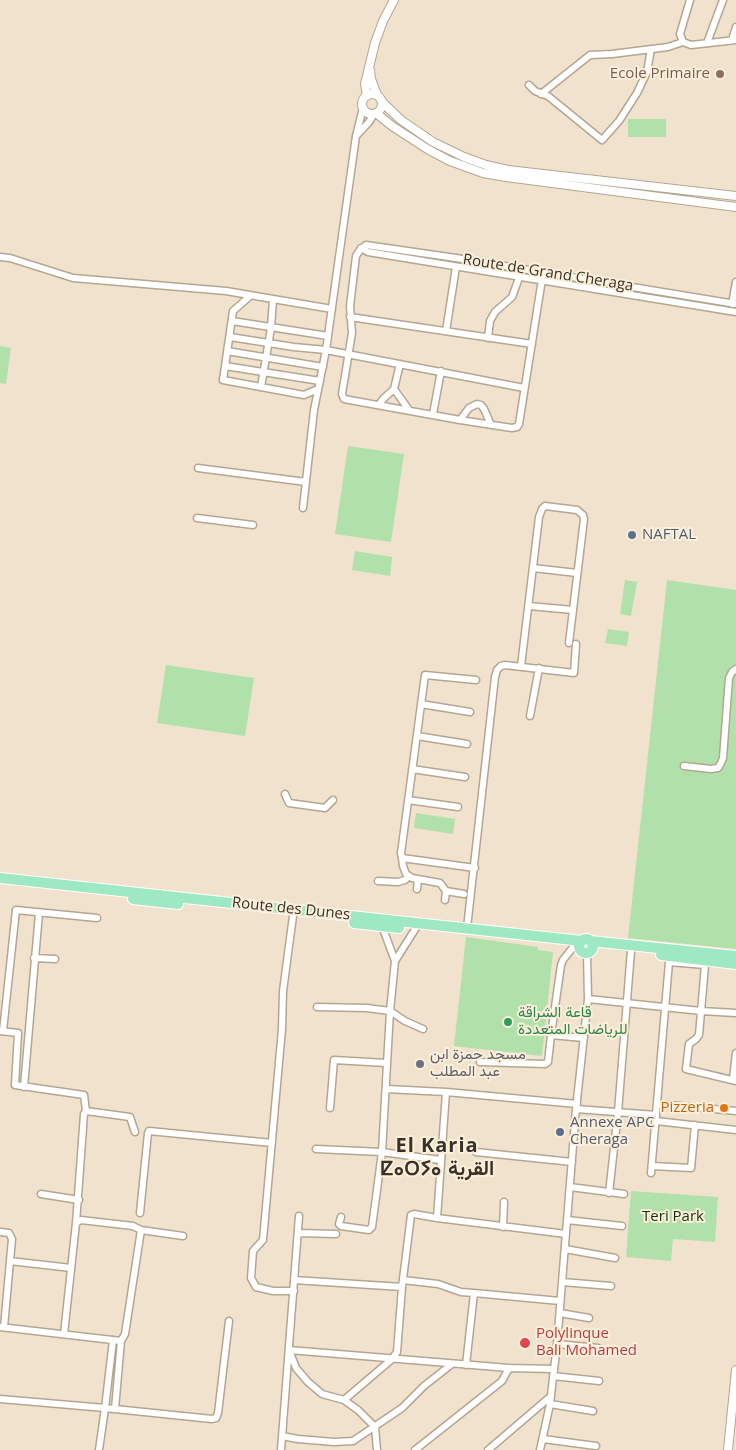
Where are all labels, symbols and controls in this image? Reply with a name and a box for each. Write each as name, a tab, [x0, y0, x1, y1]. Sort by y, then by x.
place label: Ecole Primaire	[610, 65, 710, 83]
marker: Ecole Primaire	[714, 68, 726, 80]
street label: Route de Grand Cheraga	[462, 251, 634, 295]
place label: NAFTAL	[642, 526, 696, 544]
marker: NAFTAL	[626, 529, 638, 541]
street label: Route des Dunes	[231, 894, 351, 924]
place label: قاعة الشراقة للرياضات المتعددة	[518, 1004, 627, 1039]
marker: قاعة الشراقة للرياضات المتعددة	[502, 1016, 514, 1028]
place label: مسجد حمزة ابن عبد المطلب	[430, 1046, 526, 1081]
marker: مسجد حمزة ابن عبد المطلب	[414, 1058, 426, 1070]
place label: Pizzeria	[660, 1099, 714, 1117]
marker: Pizzeria	[718, 1102, 730, 1114]
place label: Annexe APC Cheraga	[570, 1114, 654, 1149]
marker: Annexe APC Cheraga	[554, 1126, 566, 1138]
district label: El Karia ⵇⴰⵔⵢⴰ القرية	[383, 1134, 491, 1181]
park label: Teri Park	[642, 1208, 704, 1226]
place label: Polylinque Bali Mohamed	[536, 1325, 637, 1360]
marker: Polylinque Bali Mohamed	[518, 1336, 532, 1350]

